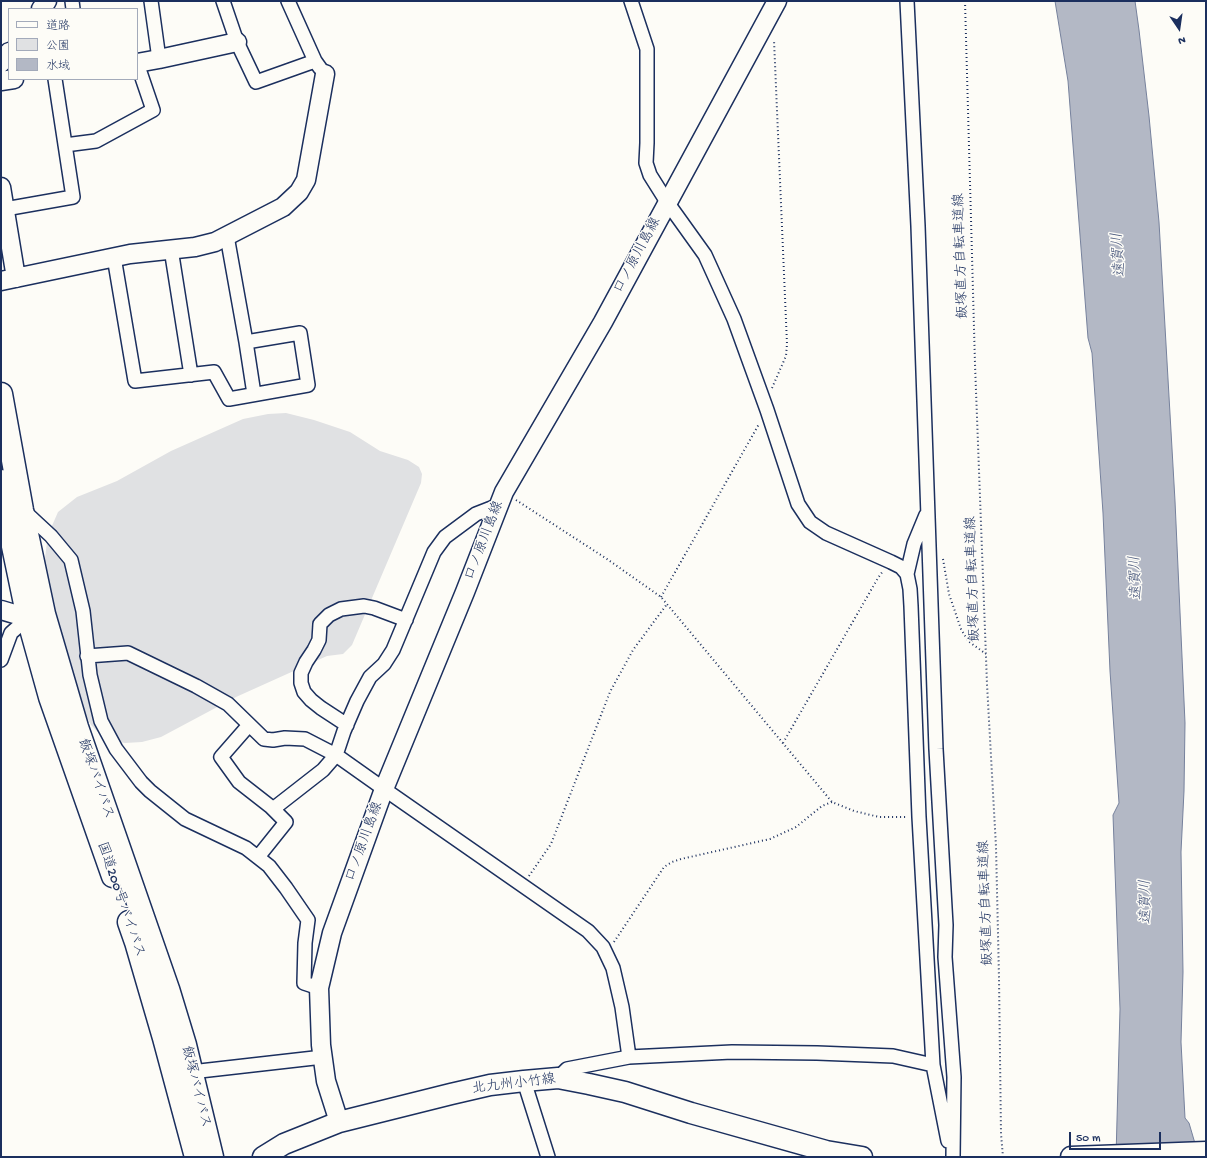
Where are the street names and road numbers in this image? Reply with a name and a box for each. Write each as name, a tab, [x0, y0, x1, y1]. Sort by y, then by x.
street label: 飯塚直方自転車道線	[951, 193, 973, 319]
street label: 口ノ原川島線	[611, 215, 665, 297]
street label: 口ノ原川島線	[462, 499, 508, 583]
street label: 飯塚直方自転車道線	[963, 516, 985, 642]
street label: 飯塚バイパス	[73, 737, 117, 821]
street label: 口ノ原川島線	[343, 800, 387, 884]
street label: 国道200号バイパス	[92, 840, 148, 960]
street label: 飯塚直方自転車道線	[976, 840, 998, 966]
street label: 飯塚バイパス	[177, 1044, 213, 1130]
street label: 北九州小竹線	[471, 1072, 557, 1098]

